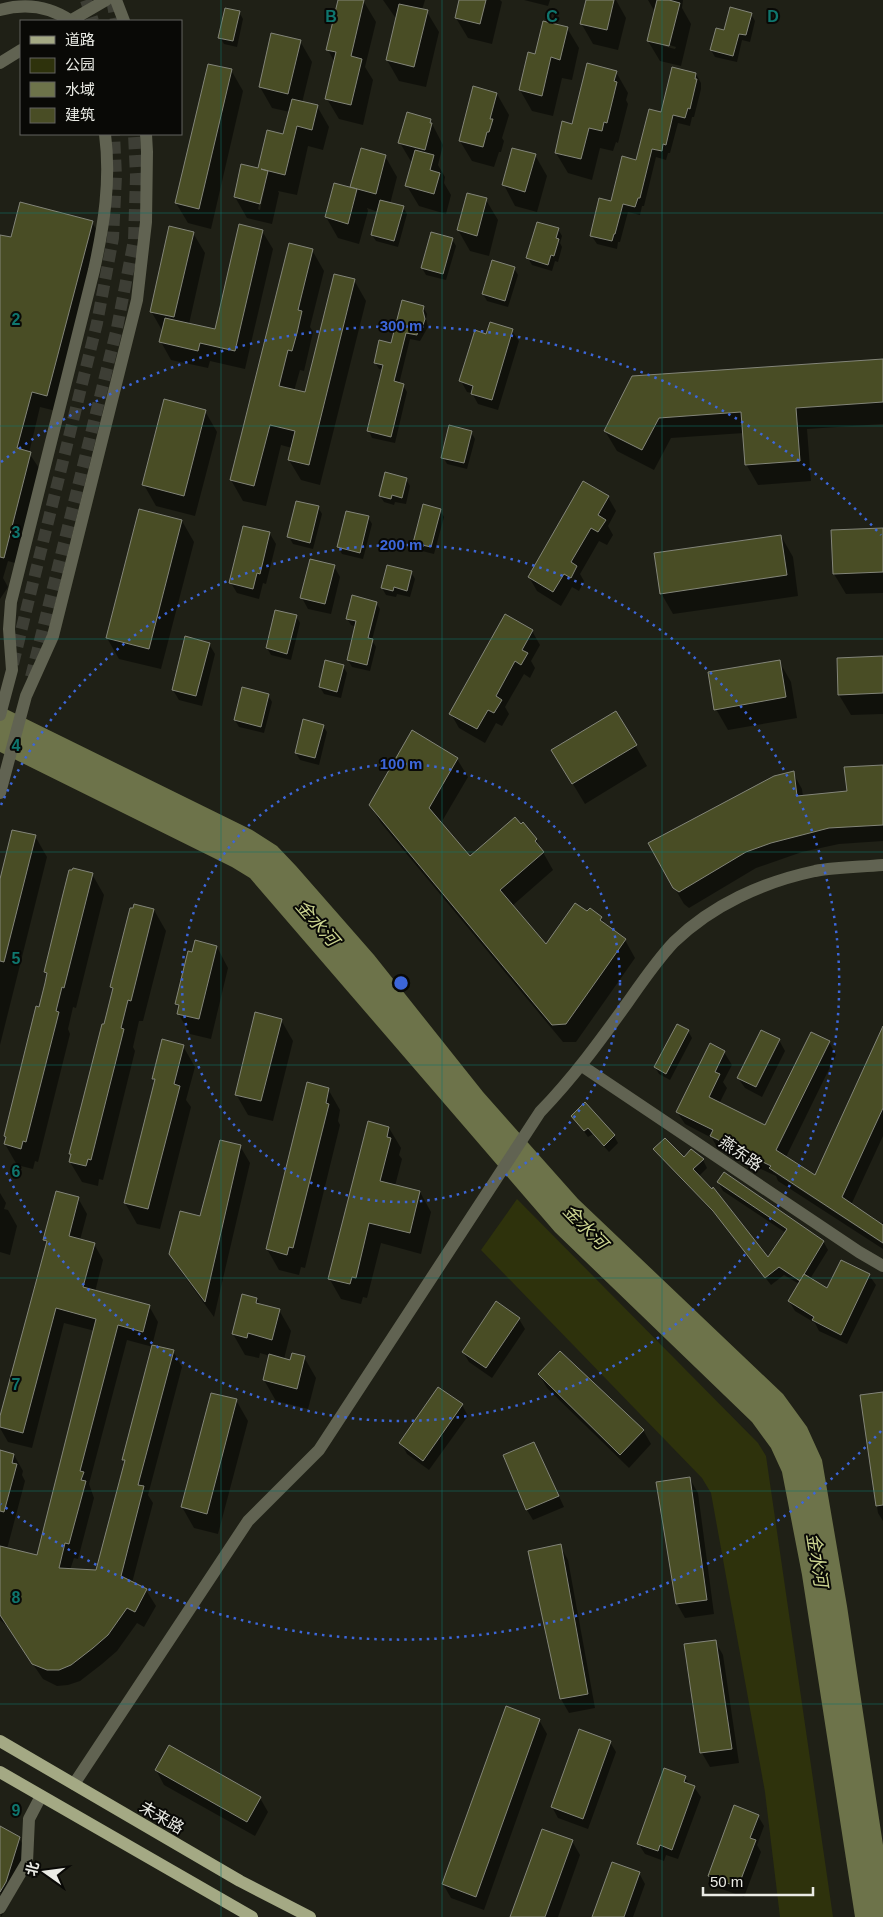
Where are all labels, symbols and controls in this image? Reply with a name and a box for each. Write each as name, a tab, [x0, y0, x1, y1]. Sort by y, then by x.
text: B	[325, 8, 337, 25]
text: C	[546, 8, 558, 25]
text: D	[767, 8, 779, 25]
legend	[20, 20, 182, 135]
text: 道路	[65, 31, 95, 48]
text: 公园	[65, 56, 95, 73]
text: 水域	[65, 81, 95, 98]
text: 建筑	[65, 106, 95, 123]
text: 2	[12, 311, 21, 328]
text: 300 m	[380, 317, 422, 334]
text: 3	[12, 524, 21, 541]
text: 200 m	[380, 536, 422, 553]
text: 4	[12, 737, 21, 754]
text: 100 m	[380, 755, 422, 772]
water label: 金水河	[292, 896, 344, 952]
text: 5	[12, 950, 21, 967]
centre of rings	[392, 974, 410, 992]
street label: 燕东路	[716, 1133, 765, 1174]
text: 6	[12, 1163, 21, 1180]
water label: 金水河	[559, 1201, 613, 1256]
text: 7	[12, 1376, 21, 1393]
water label: 金水河	[803, 1532, 832, 1591]
text: 8	[12, 1589, 21, 1606]
street label: 未来路	[137, 1798, 187, 1837]
text: 9	[12, 1802, 21, 1819]
north arrow	[20, 1847, 70, 1897]
text: 北	[23, 1860, 42, 1878]
scale bar	[703, 1864, 813, 1896]
text: 50 m	[710, 1873, 743, 1890]

